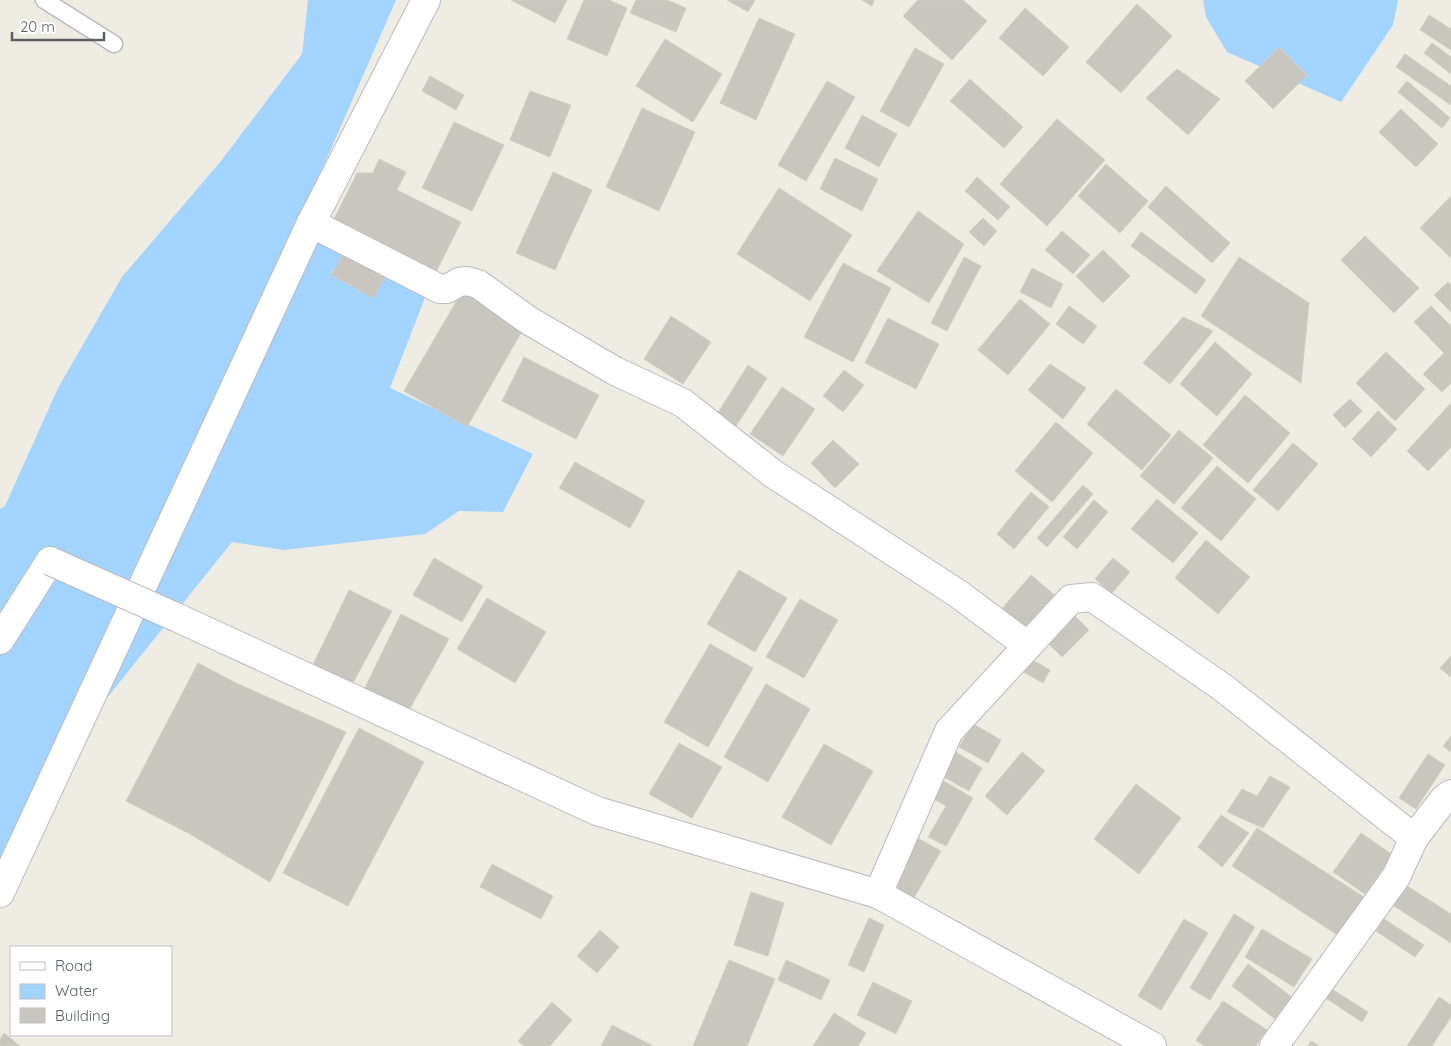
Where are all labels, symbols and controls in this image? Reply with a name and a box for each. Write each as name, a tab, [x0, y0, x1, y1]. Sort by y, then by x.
scale bar	[12, 10, 105, 42]
text: 20 m	[20, 17, 55, 36]
legend	[10, 946, 172, 1036]
text: Road	[55, 956, 92, 975]
text: Water	[55, 981, 98, 1000]
text: Building	[55, 1006, 110, 1025]

